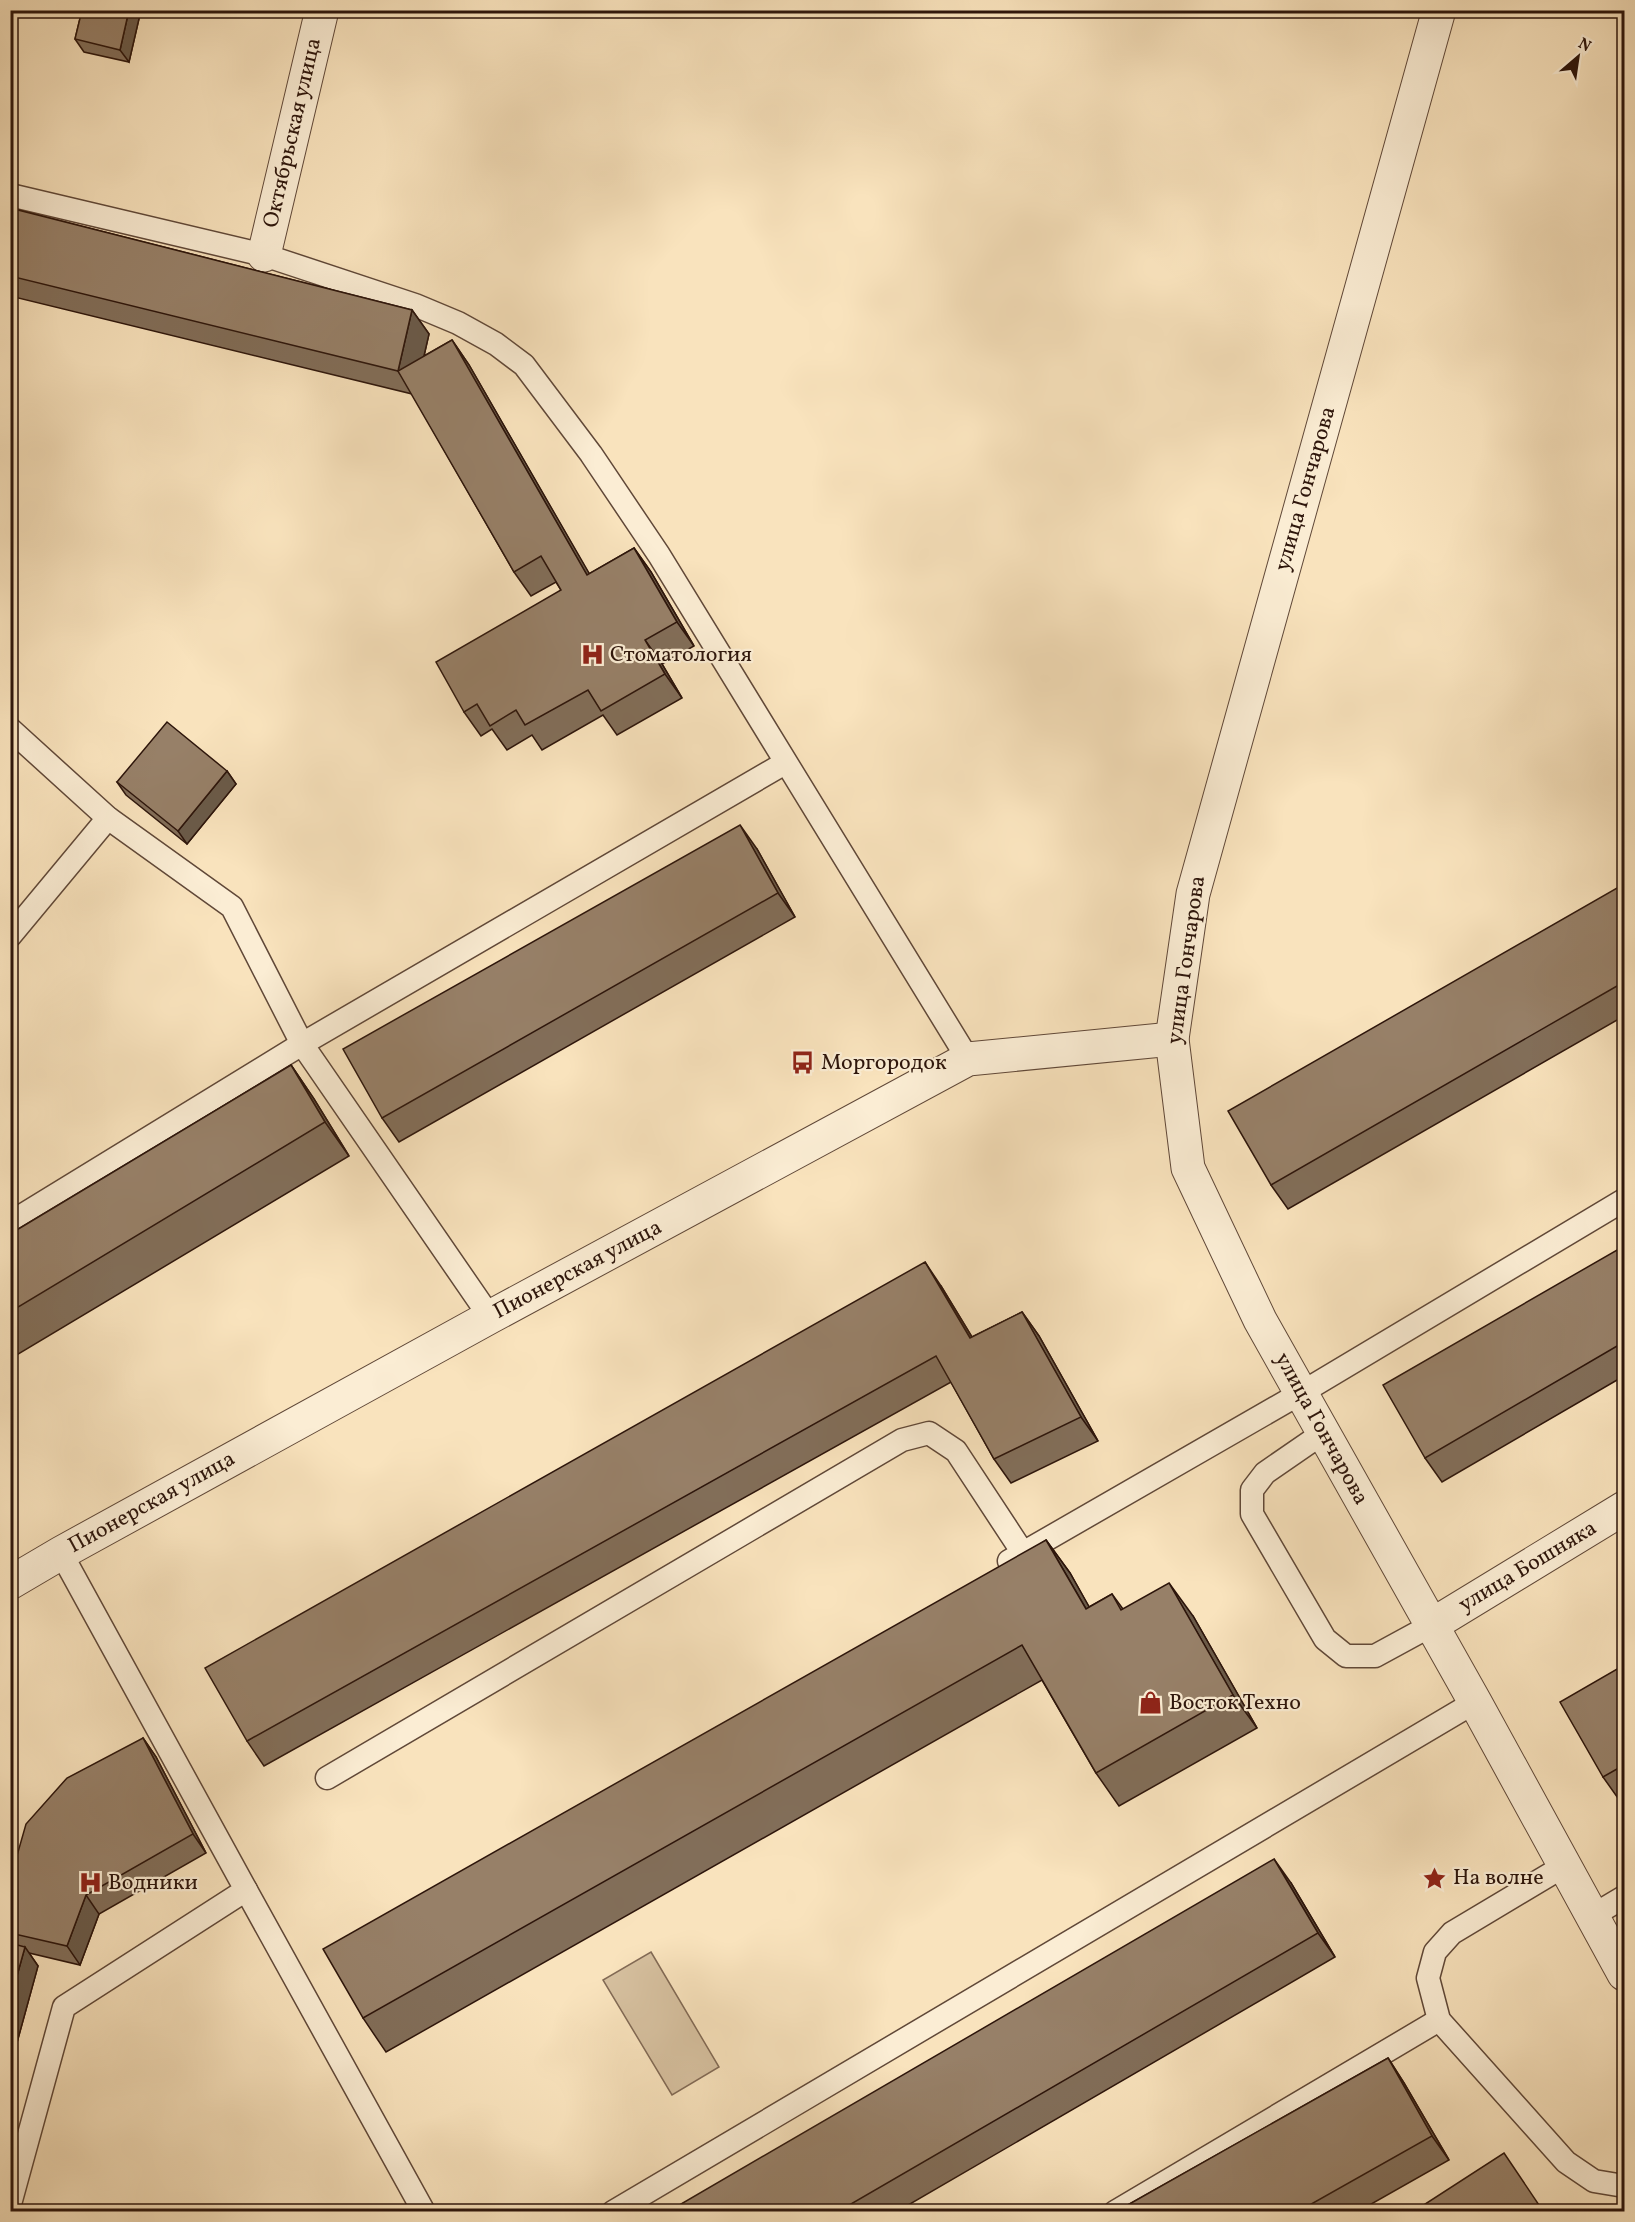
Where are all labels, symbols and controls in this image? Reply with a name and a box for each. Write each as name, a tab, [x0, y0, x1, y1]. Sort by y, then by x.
north arrow	[1548, 27, 1608, 87]
text: N	[1574, 33, 1595, 58]
street label: Октябрьская улица	[256, 35, 330, 231]
street label: улица Гончарова	[1268, 403, 1344, 575]
place label: Стоматология	[610, 640, 752, 671]
hospital icon: Стоматология	[579, 642, 605, 668]
street label: улица Гончарова	[1160, 874, 1214, 1046]
place label: Моргородок	[821, 1048, 947, 1079]
bus stop icon: Моргородок	[790, 1050, 816, 1076]
street label: Пионерская улица	[488, 1212, 668, 1328]
street label: улица Гончарова	[1266, 1347, 1376, 1511]
street label: Пионерская улица	[63, 1444, 241, 1562]
street label: улица Бошняка	[1453, 1513, 1603, 1621]
place label: Восток Техно	[1169, 1688, 1301, 1719]
shop icon: Восток Техно	[1138, 1690, 1164, 1716]
place label: На волне	[1453, 1863, 1544, 1894]
place icon: На волне	[1422, 1865, 1448, 1891]
place label: Водники	[108, 1868, 198, 1899]
hospital icon: Водники	[77, 1870, 103, 1896]

